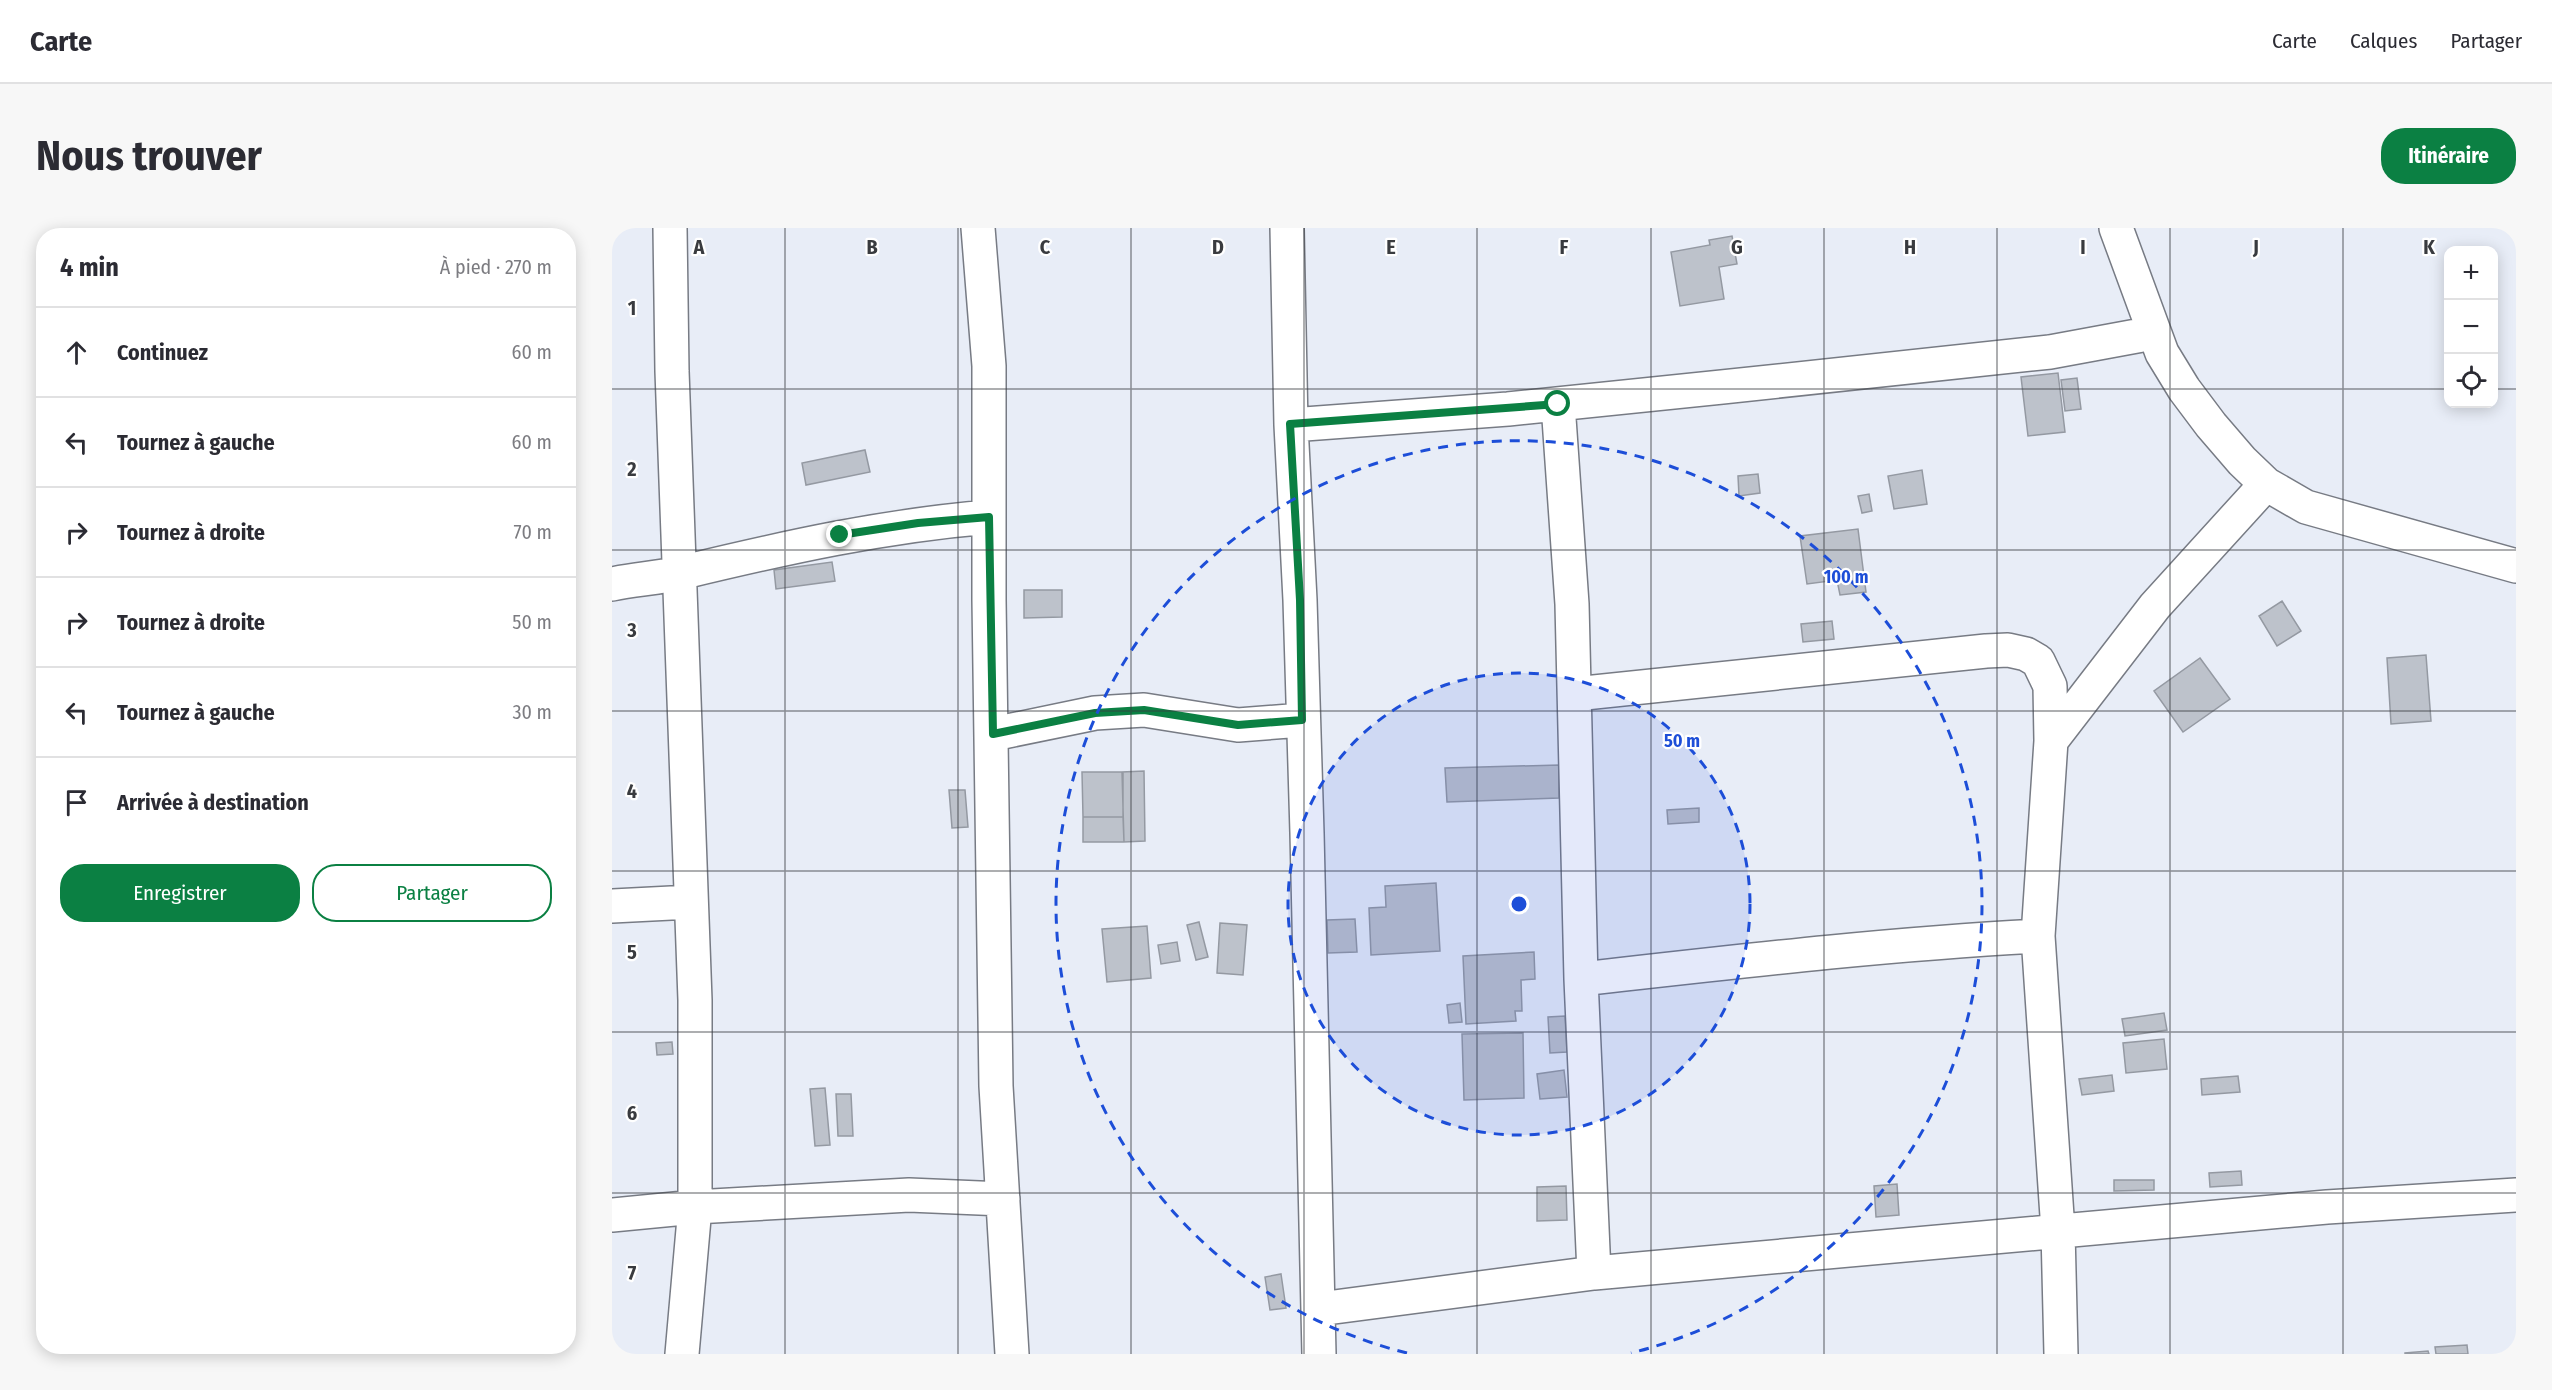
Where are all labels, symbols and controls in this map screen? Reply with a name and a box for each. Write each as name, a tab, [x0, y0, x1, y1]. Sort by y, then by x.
text: Carte	[30, 25, 92, 58]
text: Carte	[2272, 28, 2317, 54]
text: Calques	[2350, 28, 2417, 54]
text: Partager	[2450, 28, 2522, 54]
button: Itinéraire	[2381, 128, 2516, 184]
text: Nous trouver	[36, 131, 262, 181]
text: A	[693, 235, 706, 259]
text: B	[866, 235, 878, 259]
text: C	[1040, 235, 1051, 259]
text: D	[1212, 235, 1224, 259]
text: E	[1386, 235, 1396, 259]
text: F	[1560, 235, 1569, 259]
text: G	[1731, 235, 1743, 259]
text: H	[1904, 235, 1916, 259]
text: I	[2080, 235, 2086, 259]
text: J	[2252, 235, 2259, 259]
text: K	[2423, 235, 2435, 259]
map controls	[2444, 246, 2498, 408]
button: +	[2444, 246, 2498, 300]
text: 4 min	[60, 252, 119, 283]
text: À pied · 270 m	[440, 255, 552, 279]
text: 1	[628, 296, 636, 320]
button: −	[2444, 300, 2498, 354]
icon: ahead	[60, 336, 93, 369]
text: Continuez	[117, 339, 208, 366]
text: 60 m	[512, 340, 552, 364]
button: locate	[2444, 354, 2498, 408]
route start	[1544, 390, 1570, 416]
icon: left	[60, 426, 93, 459]
text: Tournez à gauche	[117, 429, 275, 456]
text: 60 m	[512, 430, 552, 454]
text: 2	[626, 457, 637, 481]
icon: right	[60, 516, 93, 549]
text: Tournez à droite	[117, 519, 265, 546]
text: 70 m	[514, 520, 552, 544]
route end	[826, 521, 852, 547]
text: 100 m	[1824, 566, 1868, 588]
icon: right	[60, 606, 93, 639]
text: Tournez à droite	[117, 609, 265, 636]
text: 50 m	[512, 610, 552, 634]
text: 3	[626, 618, 637, 642]
icon: left	[60, 696, 93, 729]
text: Tournez à gauche	[117, 699, 275, 726]
text: 30 m	[512, 700, 552, 724]
text: 50 m	[1664, 730, 1700, 752]
text: 4	[627, 779, 637, 803]
icon: arrive	[60, 786, 93, 819]
text: Arrivée à destination	[117, 789, 309, 816]
button: Enregistrer	[60, 864, 300, 922]
button: Partager	[312, 864, 552, 922]
centre of rings	[1509, 894, 1529, 914]
text: 5	[627, 940, 637, 964]
text: 6	[627, 1101, 637, 1125]
text: 7	[628, 1261, 637, 1285]

